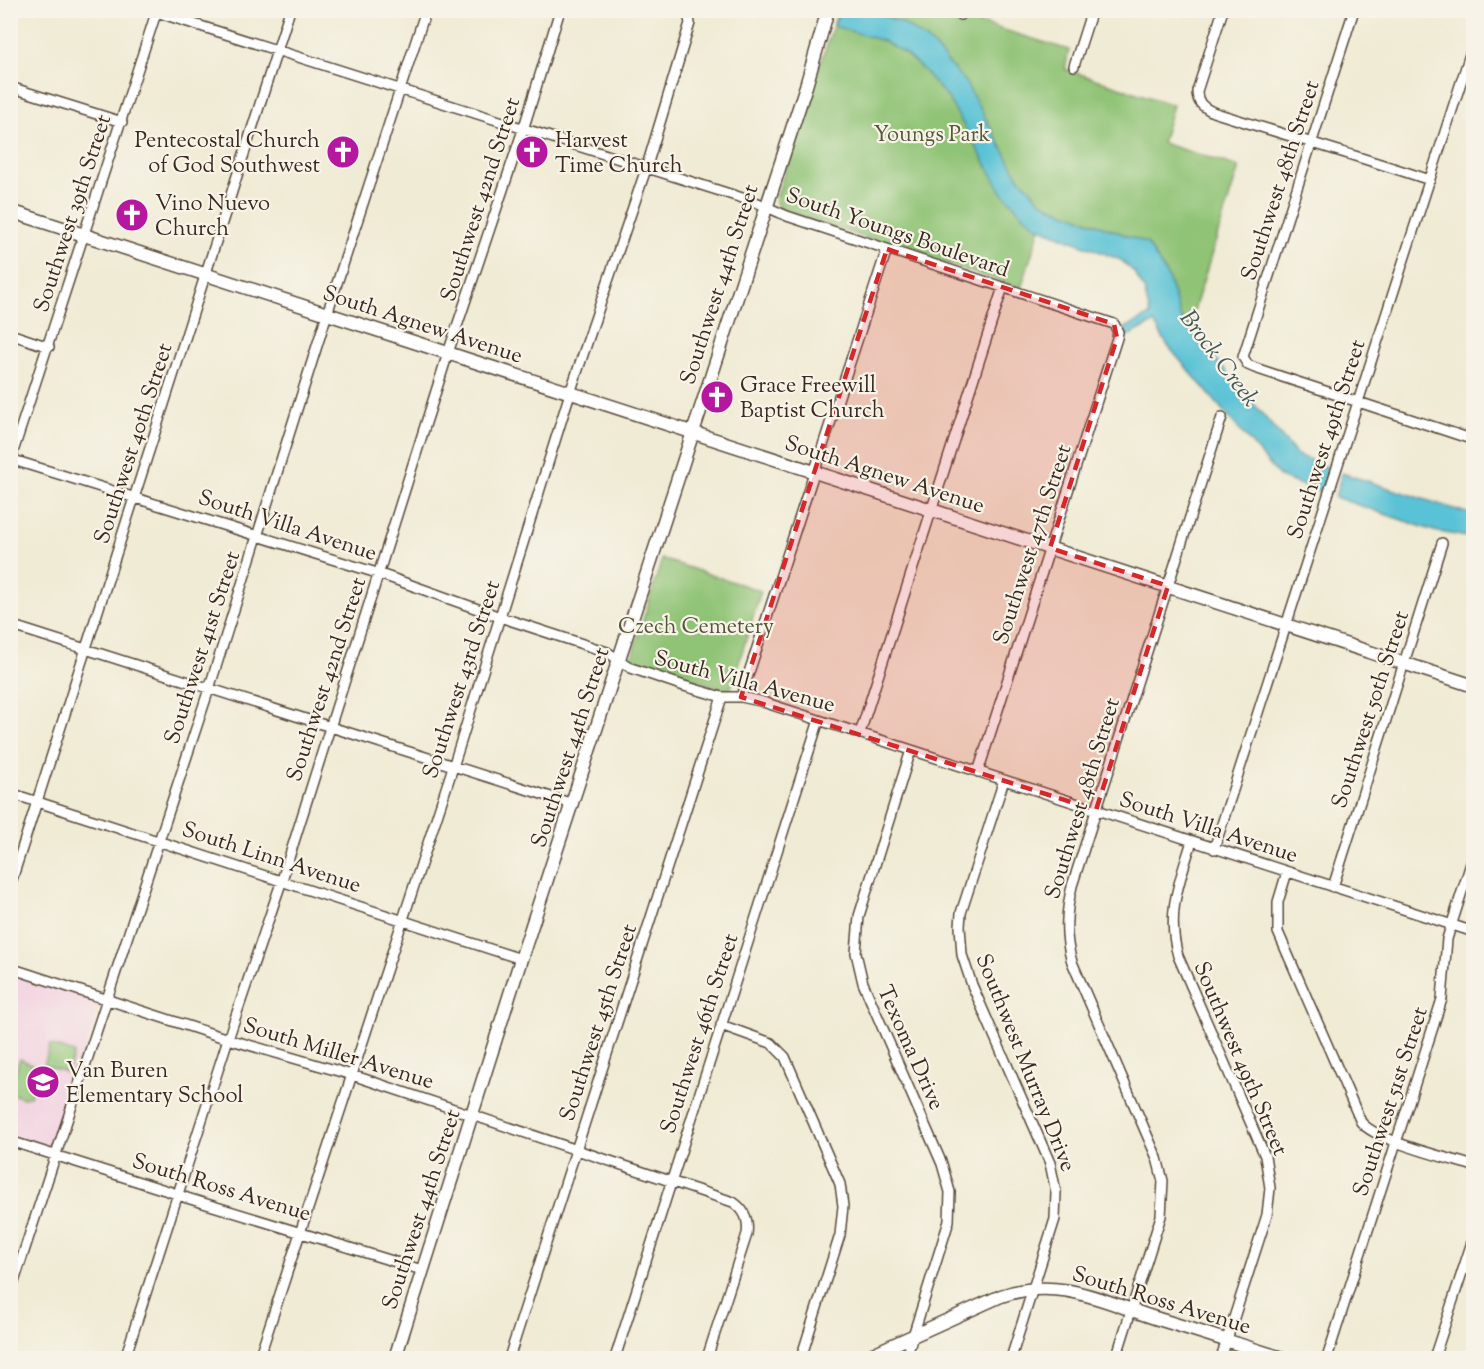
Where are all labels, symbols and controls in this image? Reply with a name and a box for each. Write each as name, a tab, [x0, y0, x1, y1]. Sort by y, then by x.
street label: Southwest 48th Street	[1234, 76, 1330, 285]
street label: Southwest 42nd Street	[434, 93, 530, 306]
street label: Southwest 39th Street	[27, 110, 121, 317]
park label: Youngs Park	[873, 120, 991, 152]
place label: Pentecostal Church of God Southwest	[134, 126, 320, 183]
place label: Harvest Time Church	[555, 126, 683, 183]
church icon: Pentecostal Church of God Southwest	[325, 134, 361, 170]
church icon: Harvest Time Church	[514, 134, 550, 170]
street label: Southwest 44th Street	[673, 180, 768, 389]
street label: South Youngs Boulevard	[781, 181, 1013, 287]
place label: Vino Nuevo Church	[155, 189, 270, 246]
church icon: Vino Nuevo Church	[114, 197, 150, 233]
street label: South Agnew Avenue	[318, 278, 526, 373]
water label: Brock Creek	[1171, 304, 1266, 415]
street label: Southwest 49th Street	[1280, 335, 1375, 544]
street label: Southwest 40th Street	[87, 339, 183, 548]
place label: Grace Freewill Baptist Church	[740, 371, 885, 428]
church icon: Grace Freewill Baptist Church	[699, 379, 735, 415]
street label: South Agnew Avenue	[780, 428, 988, 523]
street label: Southwest 47th Street	[986, 440, 1082, 649]
street label: South Villa Avenue	[194, 483, 381, 571]
street label: Southwest 41st Street	[158, 547, 250, 749]
street label: Southwest 42nd Street	[280, 573, 376, 786]
street label: Southwest 43rd Street	[416, 576, 510, 783]
street label: Southwest 50th Street	[1325, 607, 1419, 813]
park label: Czech Cemetery	[618, 612, 774, 644]
street label: Southwest 44th Street	[524, 643, 619, 852]
street label: South Villa Avenue	[650, 643, 838, 722]
street label: Southwest 48th Street	[1038, 694, 1130, 903]
street label: South Villa Avenue	[1115, 785, 1302, 873]
street label: South Linn Avenue	[177, 815, 365, 903]
street label: Southwest 45th Street	[553, 920, 647, 1126]
street label: Southwest 46th Street	[653, 929, 748, 1138]
street label: Southwest Murray Drive	[966, 949, 1083, 1177]
street label: Southwest 49th Street	[1184, 957, 1295, 1162]
street label: Texoma Drive	[868, 981, 951, 1116]
street label: Southwest 51st Street	[1346, 1003, 1438, 1201]
street label: South Miller Avenue	[239, 1011, 438, 1099]
place label: Van Buren Elementary School	[66, 1056, 243, 1113]
school or university icon: Van Buren Elementary School	[25, 1064, 61, 1100]
street label: Southwest 44th Street	[375, 1105, 470, 1314]
street label: South Ross Avenue	[128, 1146, 315, 1231]
street label: South Ross Avenue	[1068, 1259, 1255, 1344]

